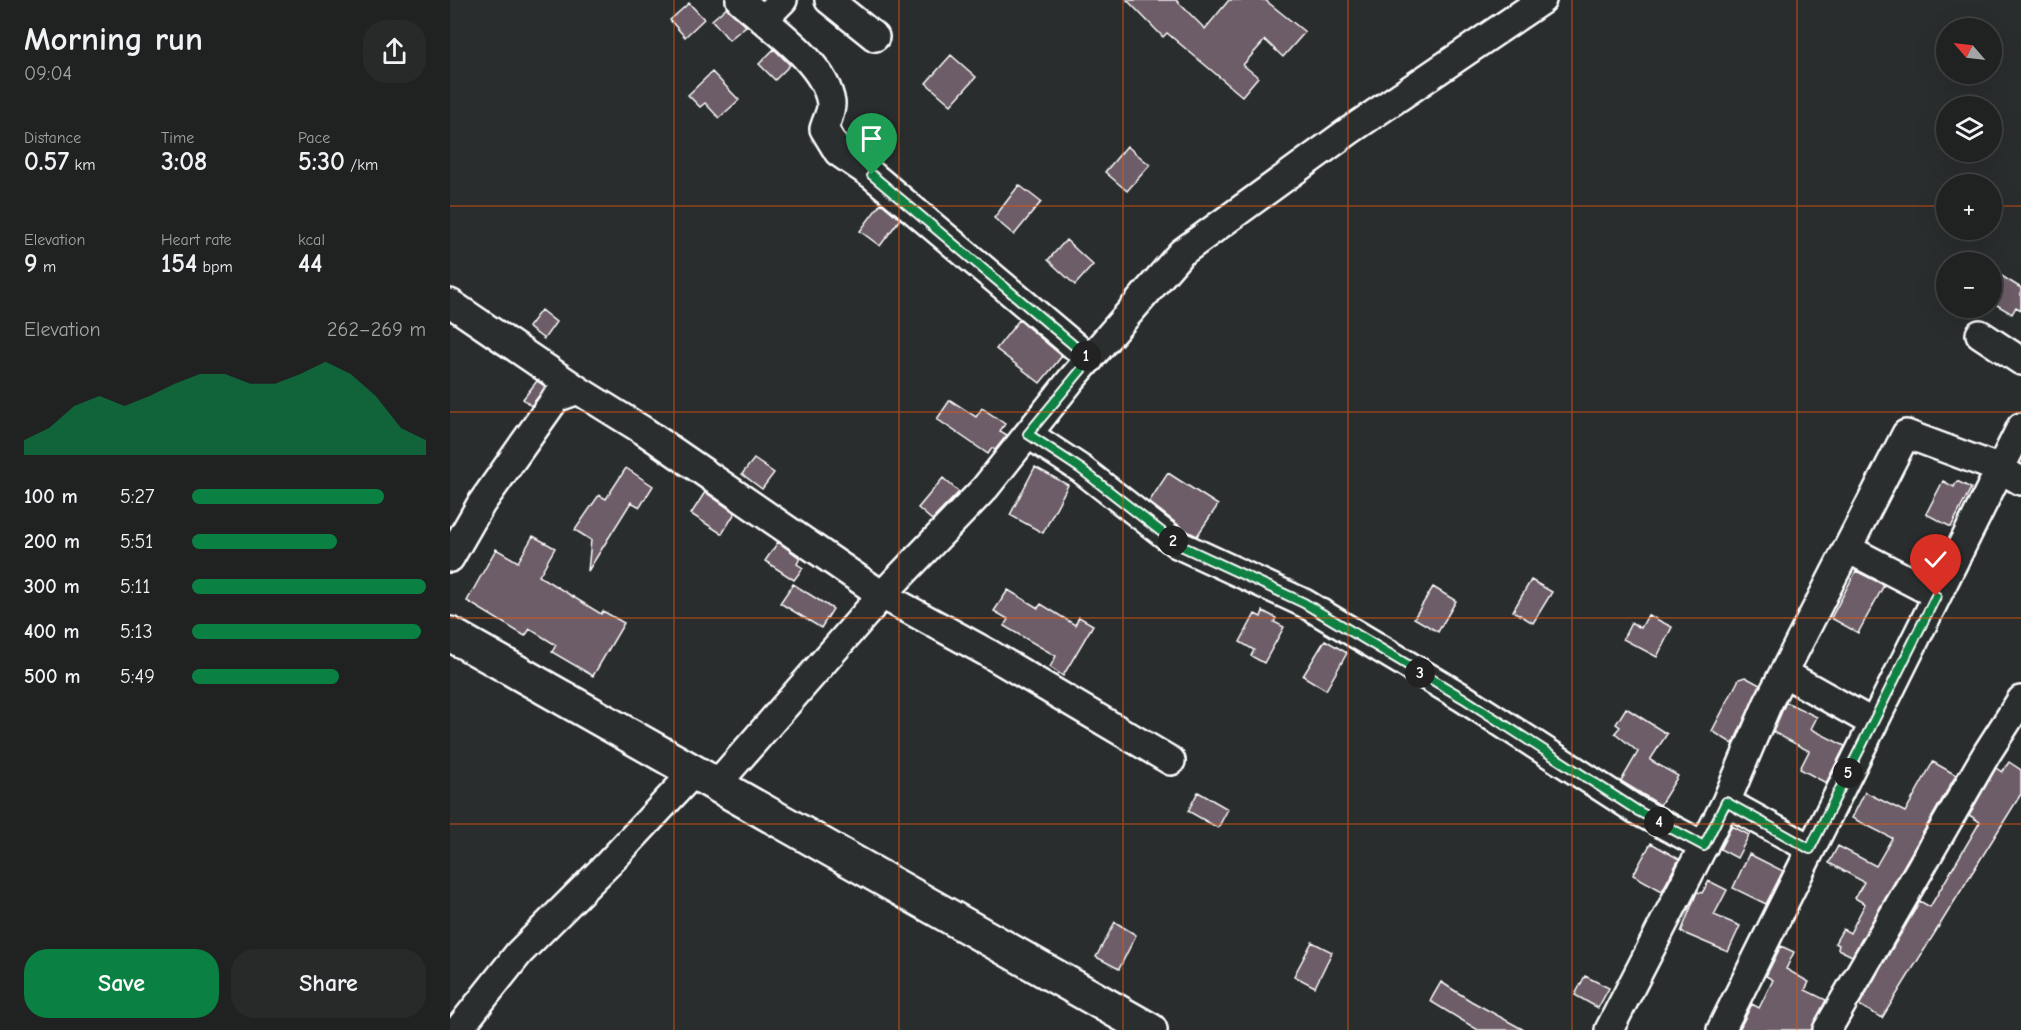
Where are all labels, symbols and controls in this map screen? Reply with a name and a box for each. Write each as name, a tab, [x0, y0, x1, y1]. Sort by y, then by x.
north arrow	[1936, 18, 2002, 84]
map controls	[1936, 18, 2002, 318]
text: Morning run	[24, 20, 203, 58]
button: share	[363, 20, 426, 83]
text: 09:04	[24, 62, 72, 85]
button: layers	[1936, 96, 2002, 162]
pin	[846, 113, 897, 175]
icon: arrive	[855, 122, 888, 155]
text: Distance	[24, 129, 81, 147]
text: Time	[161, 129, 194, 147]
text: Pace	[298, 129, 330, 147]
text: 0.57	[24, 147, 69, 177]
text: 3:08	[161, 147, 207, 177]
text: 5:30	[298, 147, 345, 177]
text: km	[69, 156, 95, 174]
text: /km	[345, 156, 378, 174]
button: +	[1936, 174, 2002, 240]
text: Elevation	[24, 231, 85, 249]
text: Heart rate	[161, 231, 232, 249]
text: kcal	[298, 231, 325, 249]
text: 9	[24, 249, 38, 279]
text: 154	[161, 249, 197, 279]
text: 44	[298, 249, 322, 279]
button: −	[1936, 252, 2002, 318]
text: m	[38, 258, 56, 276]
text: bpm	[197, 258, 233, 276]
text: Elevation	[24, 318, 101, 341]
text: 262–269 m	[327, 318, 426, 341]
pin: 1	[1071, 341, 1101, 371]
text: 1	[1083, 347, 1089, 365]
text: 100 m	[24, 485, 78, 508]
text: 5:27	[120, 485, 154, 508]
pin: 2	[1158, 526, 1188, 556]
text: 200 m	[24, 530, 80, 553]
text: 5:51	[120, 530, 153, 553]
text: 2	[1169, 532, 1177, 550]
pin	[1910, 534, 1961, 596]
icon: check	[1919, 543, 1952, 576]
text: 300 m	[24, 575, 80, 598]
text: 5:11	[120, 575, 150, 598]
text: 400 m	[24, 620, 79, 643]
text: 5:13	[120, 620, 153, 643]
pin: 3	[1405, 658, 1435, 688]
text: 3	[1416, 664, 1424, 682]
text: 500 m	[24, 665, 81, 688]
text: 5:49	[120, 665, 155, 688]
pin: 5	[1833, 758, 1863, 788]
text: 5	[1844, 764, 1852, 782]
pin: 4	[1644, 807, 1674, 837]
text: 4	[1655, 813, 1663, 831]
button: Save	[24, 949, 219, 1018]
button: Share	[231, 949, 426, 1018]

